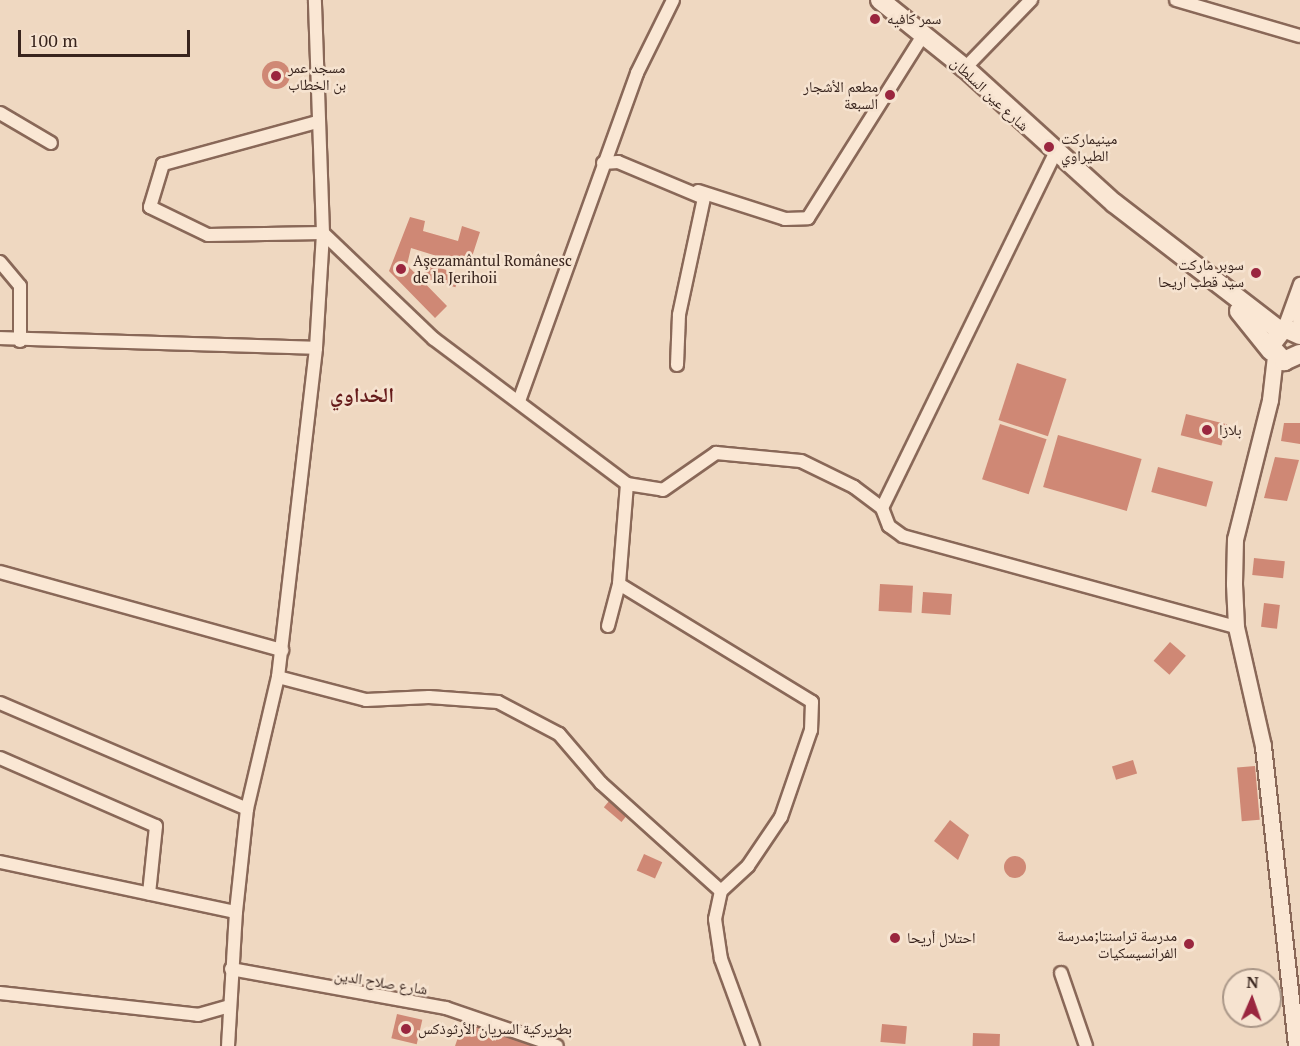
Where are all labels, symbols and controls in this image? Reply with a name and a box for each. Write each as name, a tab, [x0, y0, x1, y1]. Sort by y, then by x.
place label: سمر كافيه	[887, 10, 941, 28]
marker: سمر كافيه	[868, 12, 882, 26]
scale bar	[21, 18, 194, 56]
text: 100 m	[29, 28, 78, 52]
street label: شارع عين السلطان	[947, 53, 1033, 135]
place label: مسجد عمر بن الخطاب	[288, 58, 346, 93]
marker: مسجد عمر بن الخطاب	[269, 69, 283, 83]
place label: مطعم الأشجار السبعة	[803, 77, 878, 112]
marker: مطعم الأشجار السبعة	[883, 88, 897, 102]
place label: مينيماركت الطيراوي	[1061, 129, 1117, 164]
marker: مينيماركت الطيراوي	[1042, 140, 1056, 154]
place label: Aşezamântul Românesc de la Jerihoii	[413, 251, 572, 286]
place label: سوبر ماركت سيد قطب اريحا	[1158, 255, 1244, 290]
marker: Aşezamântul Românesc de la Jerihoii	[394, 262, 408, 276]
marker: سوبر ماركت سيد قطب اريحا	[1249, 266, 1263, 280]
district label: الخداوي	[330, 381, 394, 407]
place label: بلازا	[1219, 421, 1242, 439]
marker: بلازا	[1200, 423, 1214, 437]
place label: مدرسة تراسنتا;مدرسة الفرانسيسكيات	[1057, 926, 1177, 961]
place label: احتلال أريحا	[907, 929, 976, 947]
marker: احتلال أريحا	[888, 931, 902, 945]
marker: مدرسة تراسنتا;مدرسة الفرانسيسكيات	[1182, 937, 1196, 951]
street label: شارع صلاح الدين	[333, 966, 429, 998]
north arrow	[1222, 968, 1282, 1028]
text: N	[1246, 971, 1259, 993]
place label: بطريركية السريان الأرثوذكس	[418, 1020, 572, 1038]
marker: بطريركية السريان الأرثوذكس	[399, 1022, 413, 1036]

